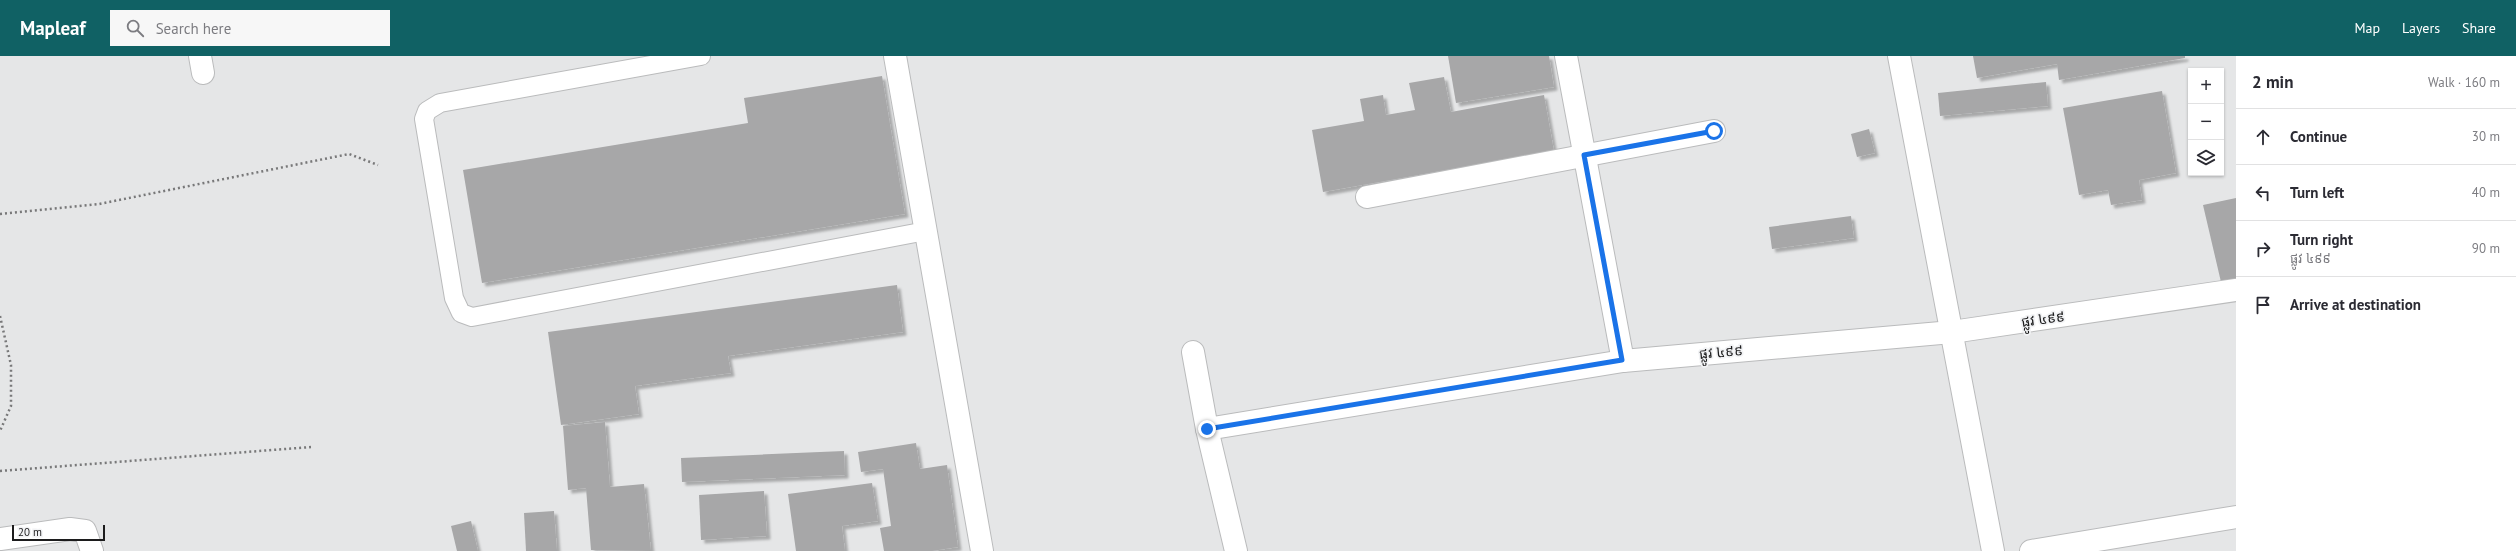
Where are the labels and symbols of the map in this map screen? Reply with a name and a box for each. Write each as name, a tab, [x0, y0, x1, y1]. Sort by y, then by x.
route start	[1705, 122, 1723, 140]
street label: ផ្លូវ ៤៩៩	[2020, 307, 2066, 334]
street label: ផ្លូវ ៤៩៩	[1698, 341, 1744, 366]
route end	[1198, 420, 1216, 438]
scale bar	[12, 523, 105, 542]

